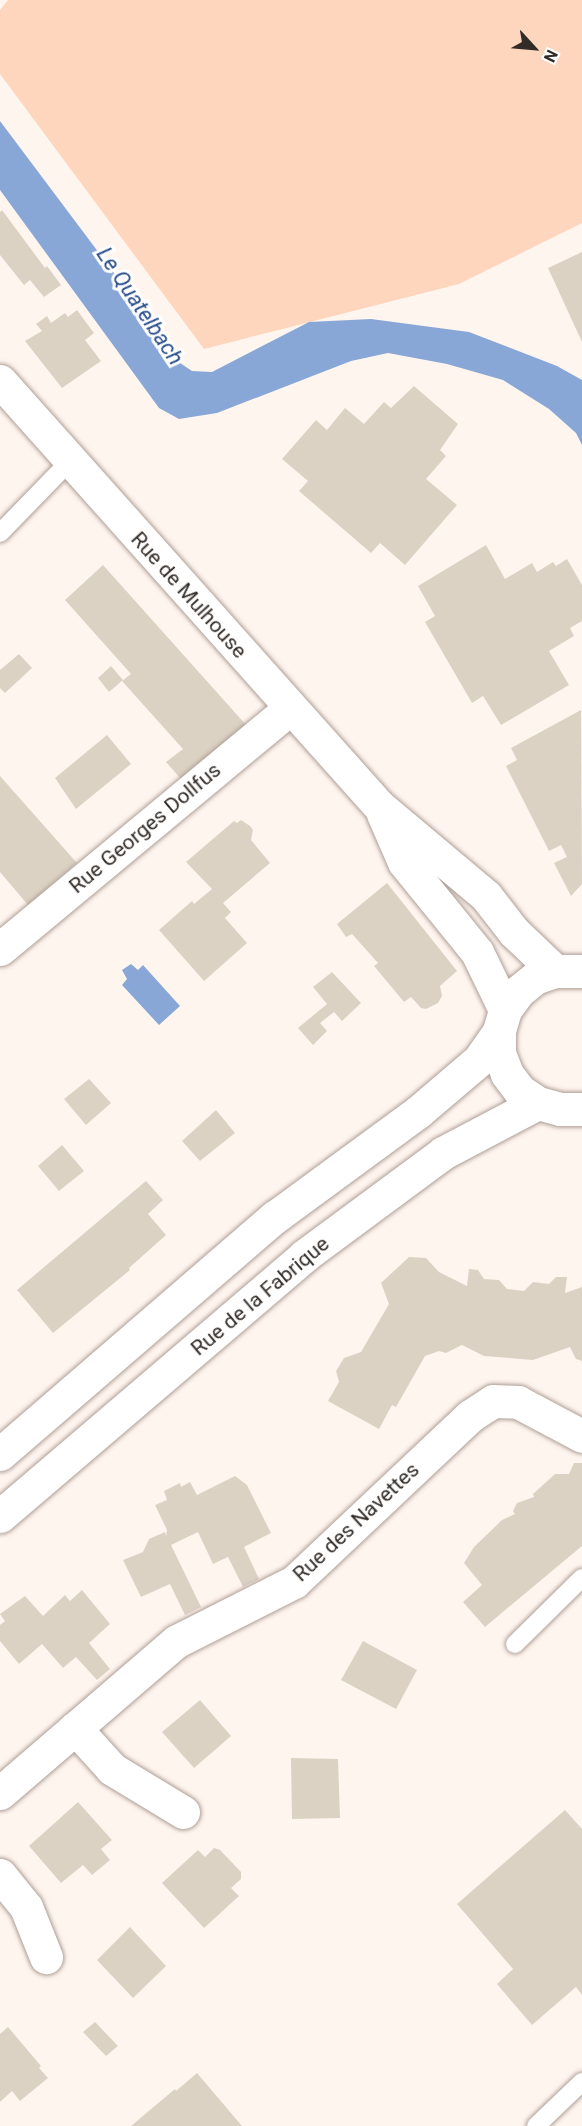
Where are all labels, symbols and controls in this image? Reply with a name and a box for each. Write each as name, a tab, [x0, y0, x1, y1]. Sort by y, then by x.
north arrow	[504, 18, 564, 78]
text: N	[540, 47, 562, 65]
water label: Le Quatelbach	[91, 242, 189, 370]
street label: Rue de Mulhouse	[126, 527, 252, 663]
street label: Rue Georges Dollfus	[64, 757, 226, 899]
street label: Rue de la Fabrique	[186, 1231, 334, 1361]
street label: Rue des Navettes	[288, 1457, 424, 1587]

